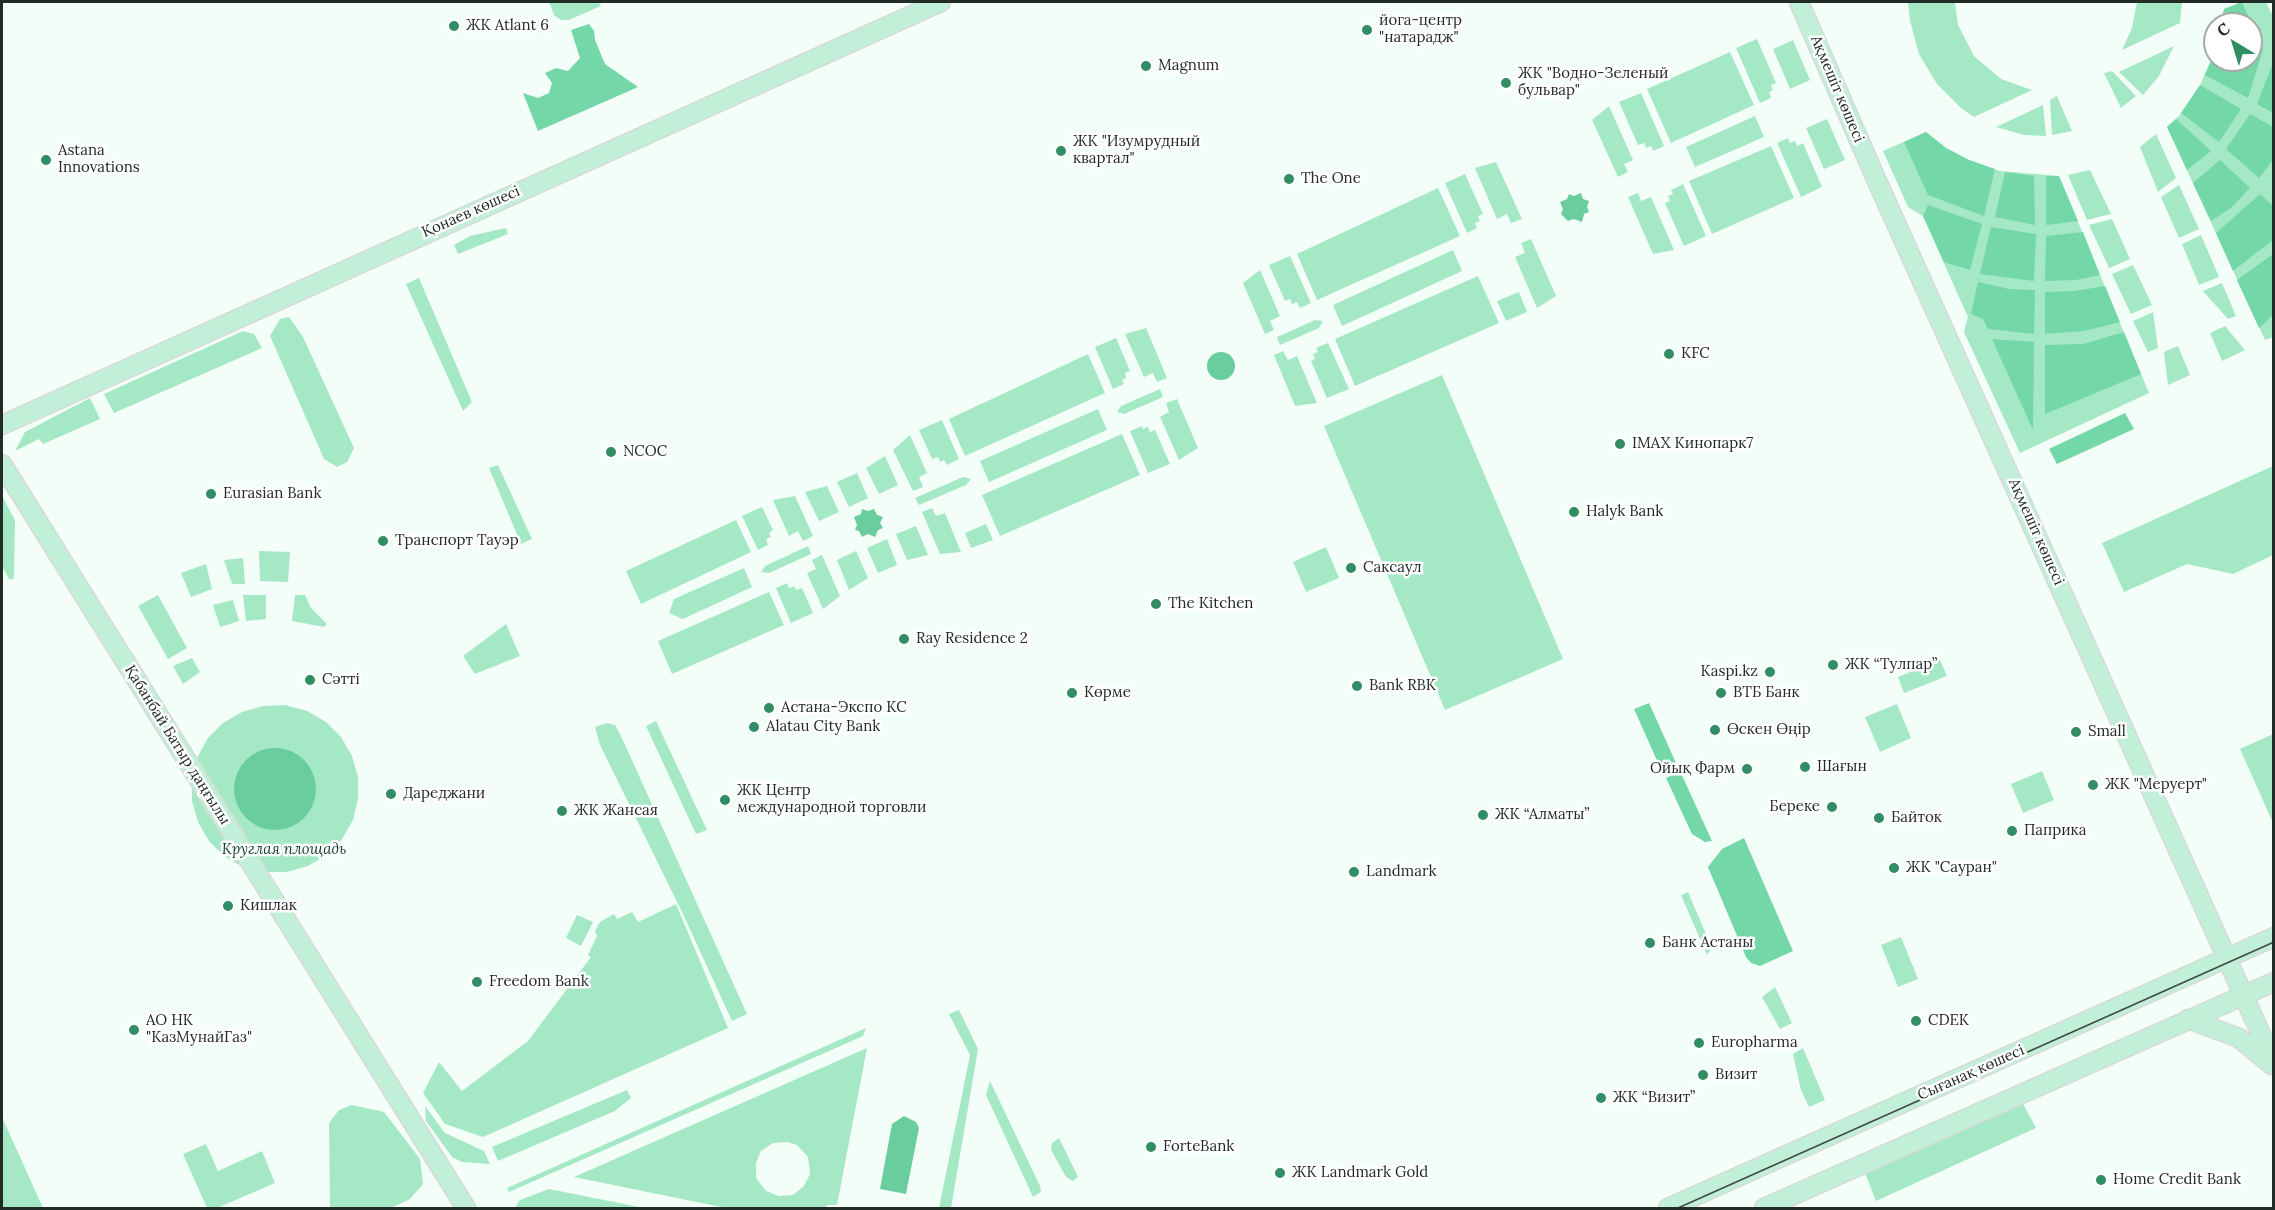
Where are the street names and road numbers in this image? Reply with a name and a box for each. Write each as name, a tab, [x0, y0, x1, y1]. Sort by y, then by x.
street label: Ақмешіт көшесі	[1806, 33, 1868, 145]
street label: Қонаев көшесі	[419, 182, 523, 242]
street label: Ақмешіт көшесі	[2004, 476, 2068, 588]
street label: Қабанбай Батыр даңғылы	[120, 662, 234, 828]
street label: Сығанақ көшесі	[1915, 1041, 2027, 1105]

